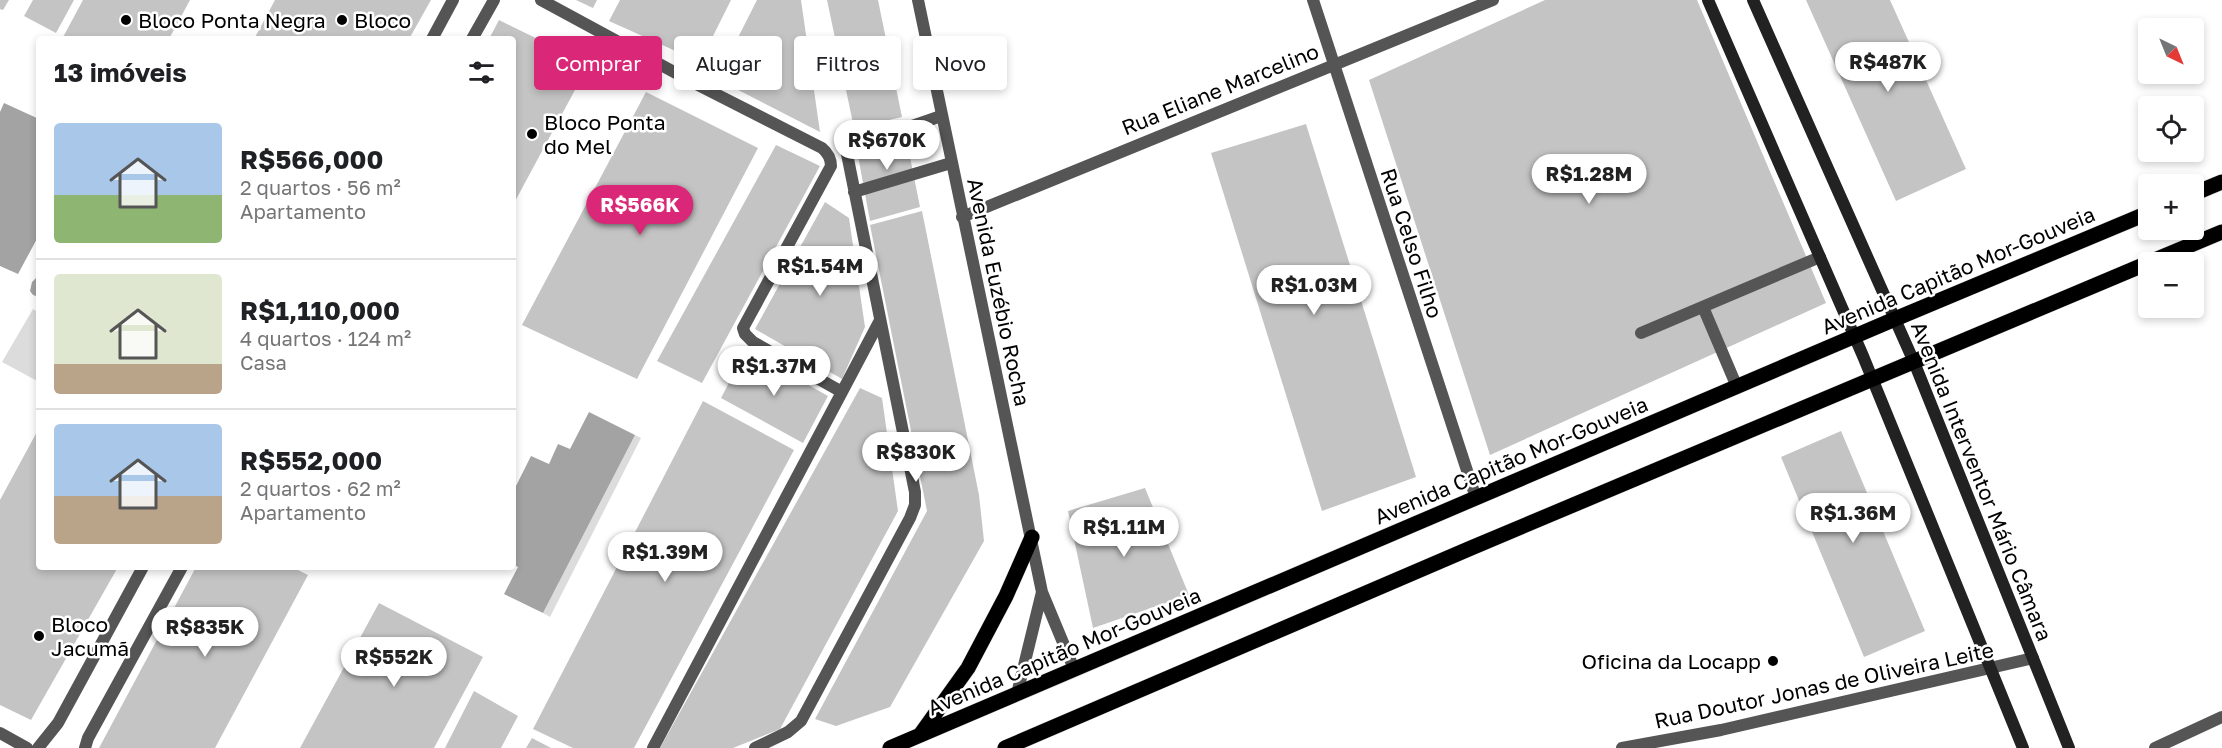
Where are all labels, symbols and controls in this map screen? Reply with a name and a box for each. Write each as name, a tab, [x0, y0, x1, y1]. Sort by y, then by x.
place label: Bloco Ponta Negra	[138, 7, 326, 33]
place label: Bloco	[354, 7, 411, 33]
marker: Bloco Ponta Negra	[119, 13, 133, 27]
marker: Bloco	[335, 13, 349, 27]
north arrow	[2138, 18, 2204, 84]
map controls	[2138, 18, 2204, 318]
chip: Comprar	[534, 36, 662, 90]
chip: Alugar	[674, 36, 782, 90]
chip: Filtros	[794, 36, 901, 90]
chip: Novo	[913, 36, 1007, 90]
street label: Rua Eliane Marcelino	[1118, 38, 1322, 140]
pin: R$487K	[1839, 42, 1937, 93]
text: R$487K	[1849, 49, 1927, 73]
icon: filters	[465, 56, 498, 89]
text: 13 imóveis	[54, 57, 187, 88]
button: locate	[2138, 96, 2204, 162]
place label: Bloco Ponta do Mel	[544, 109, 666, 159]
pin: R$670K	[838, 120, 936, 171]
marker: Bloco Ponta do Mel	[525, 127, 539, 141]
text: R$670K	[848, 127, 926, 151]
text: R$566,000	[240, 144, 383, 175]
icon: home	[102, 147, 174, 219]
pin: R$1.28M	[1534, 154, 1644, 205]
text: R$1.28M	[1546, 161, 1632, 185]
street label: Rua Celso Filho	[1376, 165, 1448, 321]
button: +	[2138, 174, 2204, 240]
text: 2 quartos · 56 m²	[240, 175, 401, 199]
street label: Avenida Euzébio Rocha	[962, 176, 1036, 408]
pin: R$566K	[591, 185, 689, 236]
text: R$566K	[600, 192, 680, 216]
text: Apartamento	[240, 199, 366, 223]
street label: Avenida Capitão Mor-Gouveia	[1817, 201, 2099, 339]
pin: R$1.54M	[765, 246, 875, 297]
button: −	[2138, 252, 2204, 318]
text: R$1.54M	[777, 253, 863, 277]
pin: R$1.03M	[1259, 265, 1369, 316]
text: R$1.03M	[1271, 272, 1358, 296]
text: R$1,110,000	[240, 295, 400, 326]
icon: home	[102, 298, 174, 370]
street label: Avenida Interventor Mário Câmara	[1906, 317, 2058, 645]
text: 4 quartos · 124 m²	[240, 326, 411, 350]
pin: R$1.37M	[719, 346, 829, 397]
text: Casa	[240, 350, 287, 374]
text: R$1.37M	[732, 353, 816, 377]
street label: Avenida Capitão Mor-Gouveia	[1370, 391, 1652, 529]
pin: R$830K	[867, 432, 965, 483]
text: R$830K	[876, 439, 956, 463]
text: R$552,000	[240, 445, 382, 476]
icon: home	[102, 448, 174, 520]
text: 2 quartos · 62 m²	[240, 476, 401, 500]
pin: R$1.36M	[1798, 493, 1908, 544]
text: Apartamento	[240, 500, 366, 524]
text: R$1.36M	[1810, 500, 1896, 524]
pin: R$1.11M	[1069, 507, 1179, 558]
text: R$1.11M	[1083, 514, 1165, 538]
pin: R$1.39M	[610, 532, 720, 583]
text: R$1.39M	[622, 539, 708, 563]
street label: Avenida Capitão Mor-Gouveia	[923, 582, 1205, 720]
pin: R$835K	[156, 607, 254, 658]
place label: Bloco Jacumã	[51, 611, 129, 661]
text: R$835K	[166, 614, 245, 638]
marker: Bloco Jacumã	[32, 629, 46, 643]
street label: Rua Doutor Jonas de Oliveira Leite	[1652, 636, 1996, 734]
pin: R$552K	[345, 637, 443, 688]
text: R$552K	[355, 644, 433, 668]
place label: Oficina da Locapp	[1582, 648, 1761, 674]
marker: Oficina da Locapp	[1766, 654, 1780, 668]

